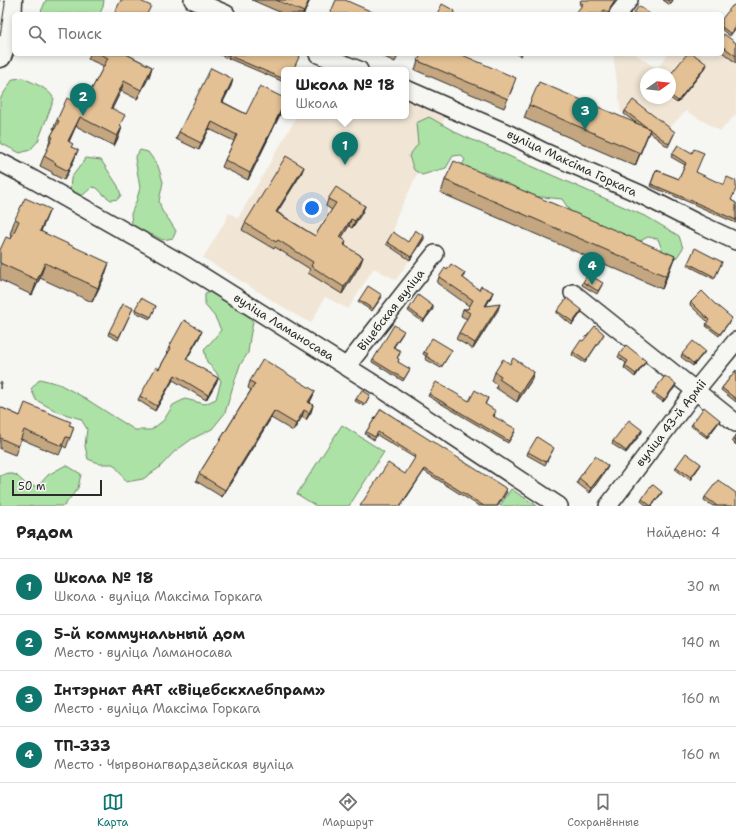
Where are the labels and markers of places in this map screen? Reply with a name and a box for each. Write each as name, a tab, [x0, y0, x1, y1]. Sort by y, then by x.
pin: 2	[70, 83, 96, 116]
pin: 3	[572, 97, 598, 130]
pin: 1	[332, 132, 358, 165]
pin: 4	[579, 252, 605, 285]

